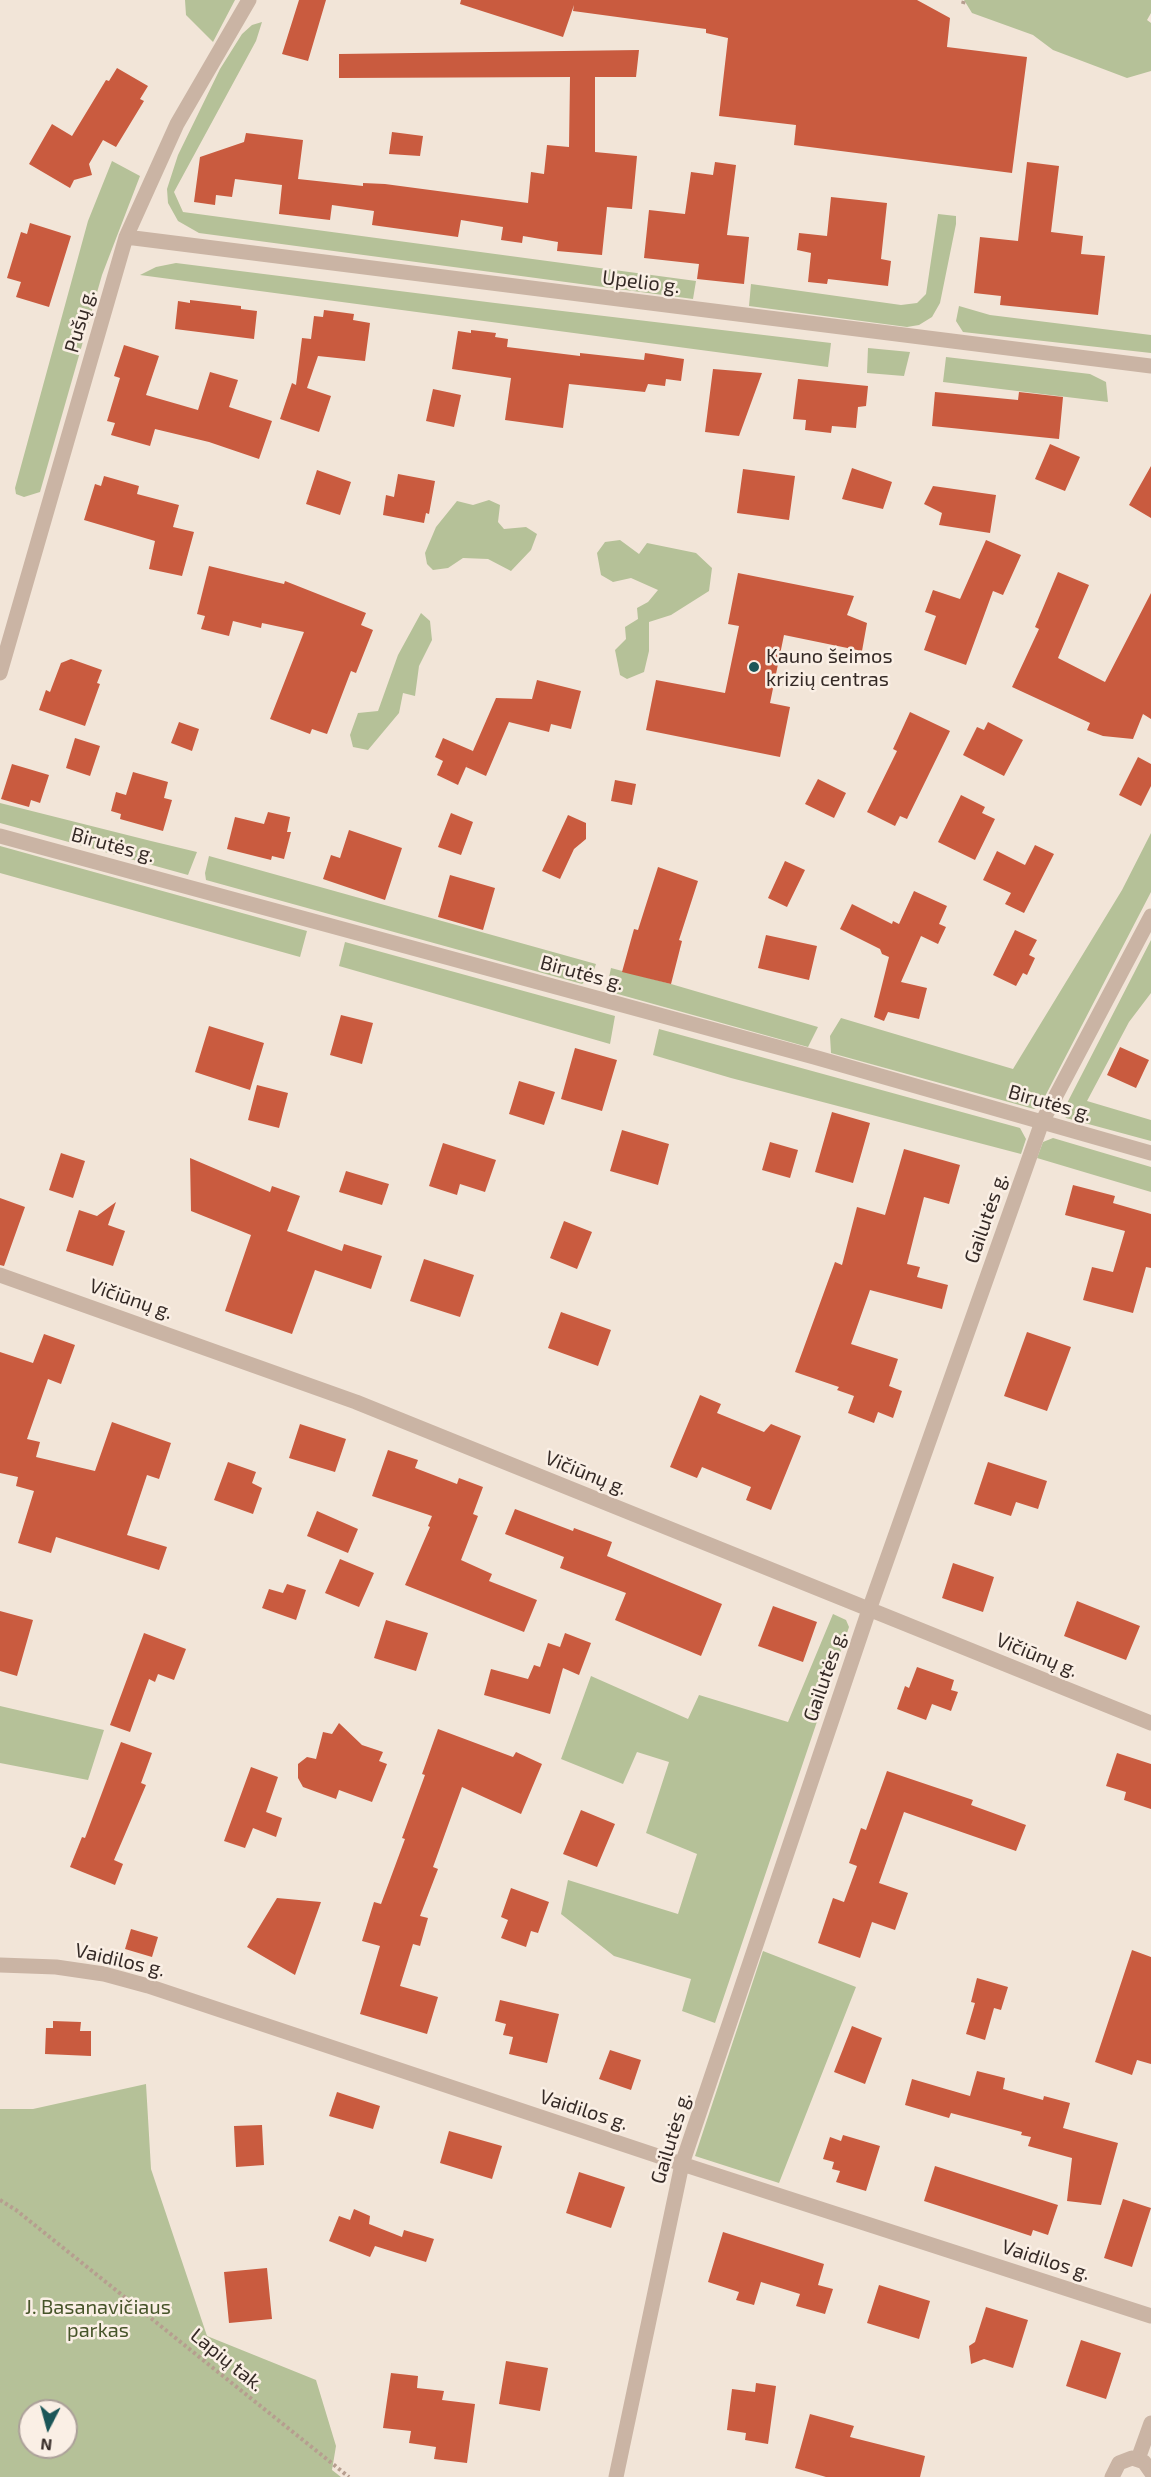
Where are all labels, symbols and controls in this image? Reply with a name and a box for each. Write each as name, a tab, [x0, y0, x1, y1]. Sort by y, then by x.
street label: Upelio g.	[601, 265, 681, 299]
street label: Pušų g.	[60, 286, 100, 356]
place label: Kauno šeimos krizių centras	[766, 644, 893, 691]
marker: Kauno šeimos krizių centras	[747, 660, 761, 674]
street label: Birutės g.	[69, 822, 157, 868]
street label: Birutės g.	[538, 950, 626, 996]
street label: Birutės g.	[1006, 1080, 1094, 1126]
street label: Gailutės g.	[959, 1169, 1013, 1267]
street label: Vičiūnų g.	[86, 1274, 176, 1324]
street label: Vičiūnų g.	[541, 1446, 631, 1500]
street label: Gailutės g.	[798, 1627, 852, 1725]
street label: Vičiūnų g.	[992, 1628, 1082, 1682]
street label: Vaidilos g.	[73, 1938, 167, 1982]
street label: Vaidilos g.	[537, 2084, 631, 2136]
street label: Gailutės g.	[646, 2089, 696, 2187]
street label: Vaidilos g.	[999, 2234, 1093, 2286]
park label: J. Basanavičiaus parkas	[25, 2295, 171, 2342]
street label: Lapių tak.	[186, 2323, 268, 2397]
north arrow	[18, 2399, 78, 2459]
text: N	[40, 2435, 53, 2455]

